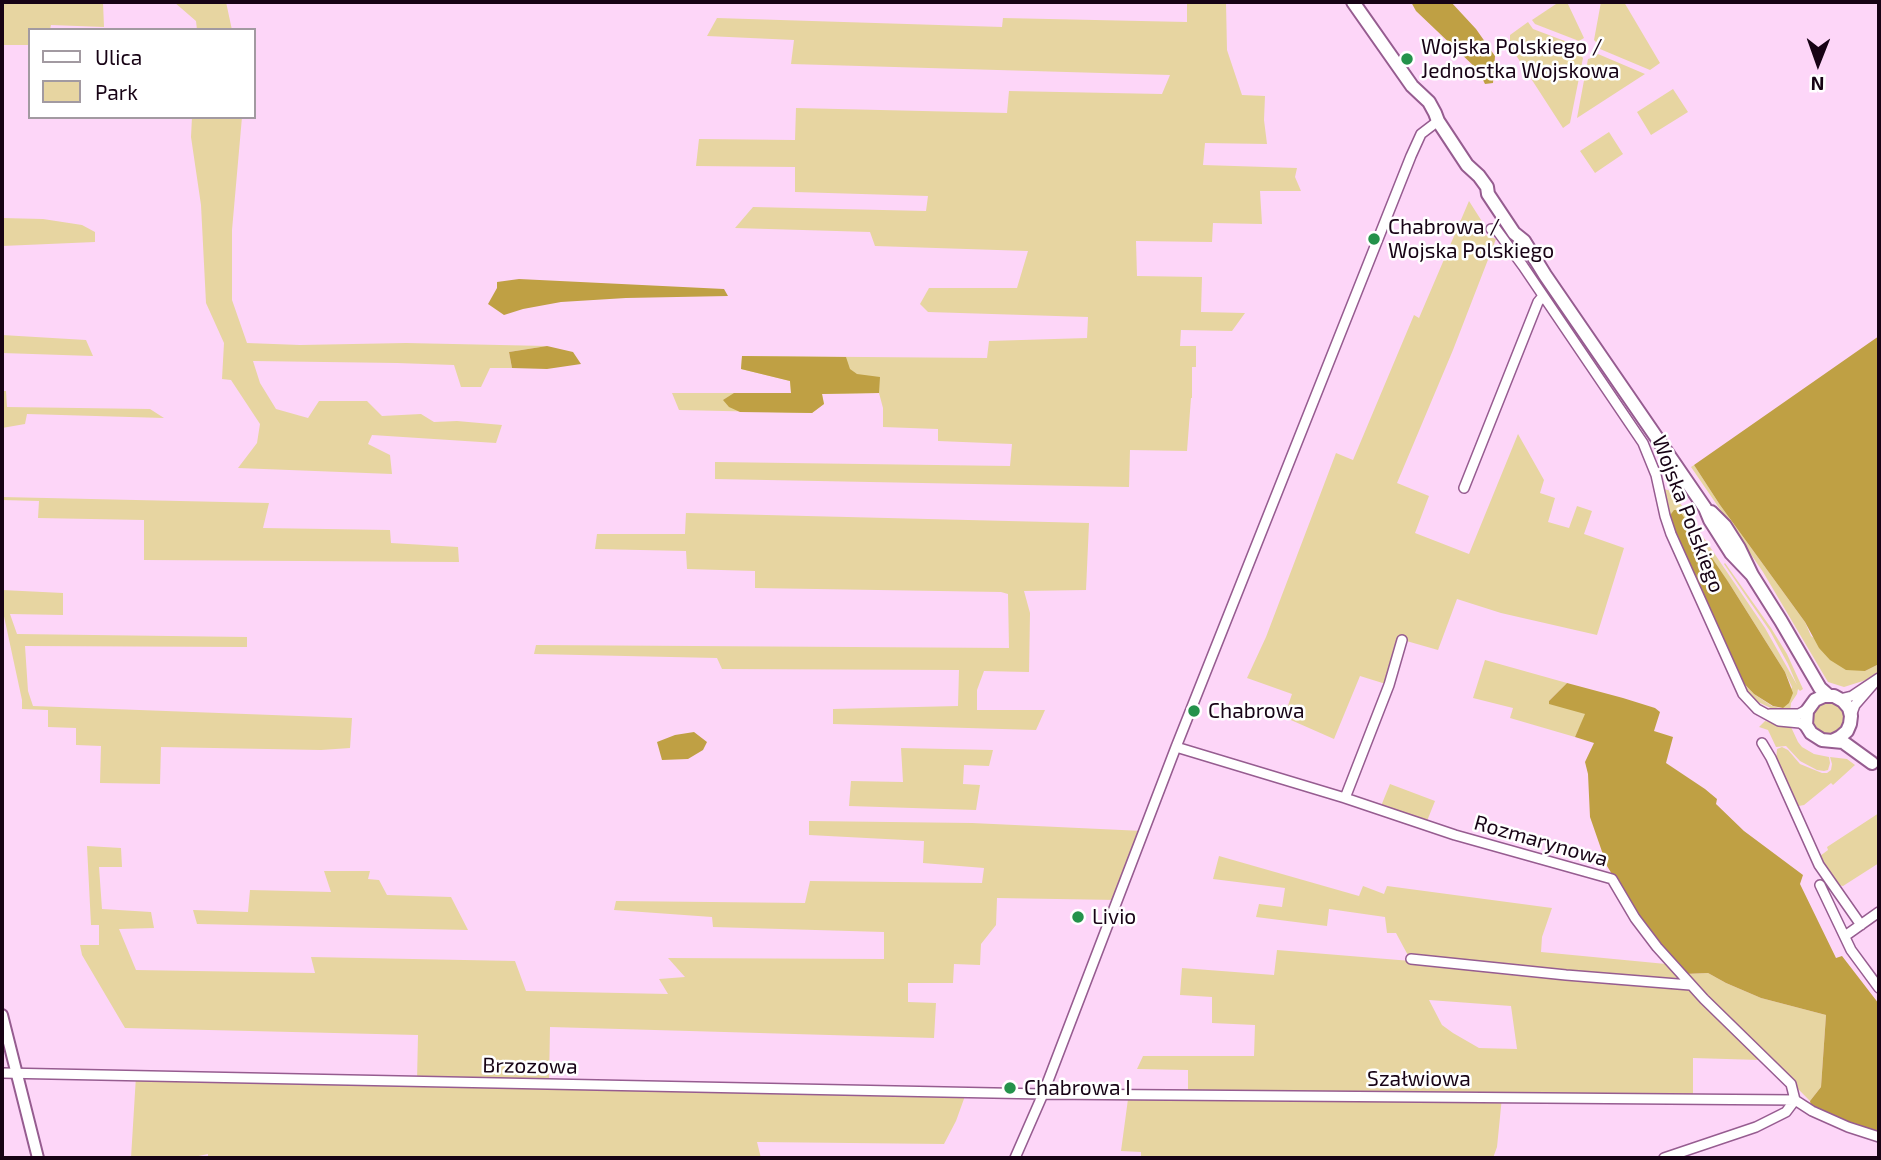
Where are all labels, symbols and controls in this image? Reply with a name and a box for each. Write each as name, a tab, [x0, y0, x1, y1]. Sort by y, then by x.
legend	[28, 28, 256, 119]
north arrow	[1783, 28, 1853, 98]
place label: Wojska Polskiego / Jednostka Wojskowa	[1421, 34, 1620, 84]
text: Ulica	[95, 44, 142, 69]
marker: Wojska Polskiego / Jednostka Wojskowa	[1399, 51, 1415, 67]
text: N	[1811, 73, 1825, 96]
text: Park	[95, 79, 138, 104]
place label: Chabrowa / Wojska Polskiego	[1388, 214, 1554, 264]
marker: Chabrowa / Wojska Polskiego	[1366, 231, 1382, 247]
street label: Wojska Polskiego	[1646, 432, 1730, 596]
place label: Chabrowa	[1208, 698, 1304, 724]
marker: Chabrowa	[1186, 703, 1202, 719]
street label: Rozmarynowa	[1471, 810, 1611, 872]
place label: Livio	[1092, 904, 1136, 930]
marker: Livio	[1070, 909, 1086, 925]
street label: Brzozowa	[482, 1053, 578, 1079]
street label: Szałwiowa	[1367, 1066, 1471, 1092]
place label: Chabrowa I	[1024, 1075, 1131, 1101]
marker: Chabrowa I	[1002, 1080, 1018, 1096]

